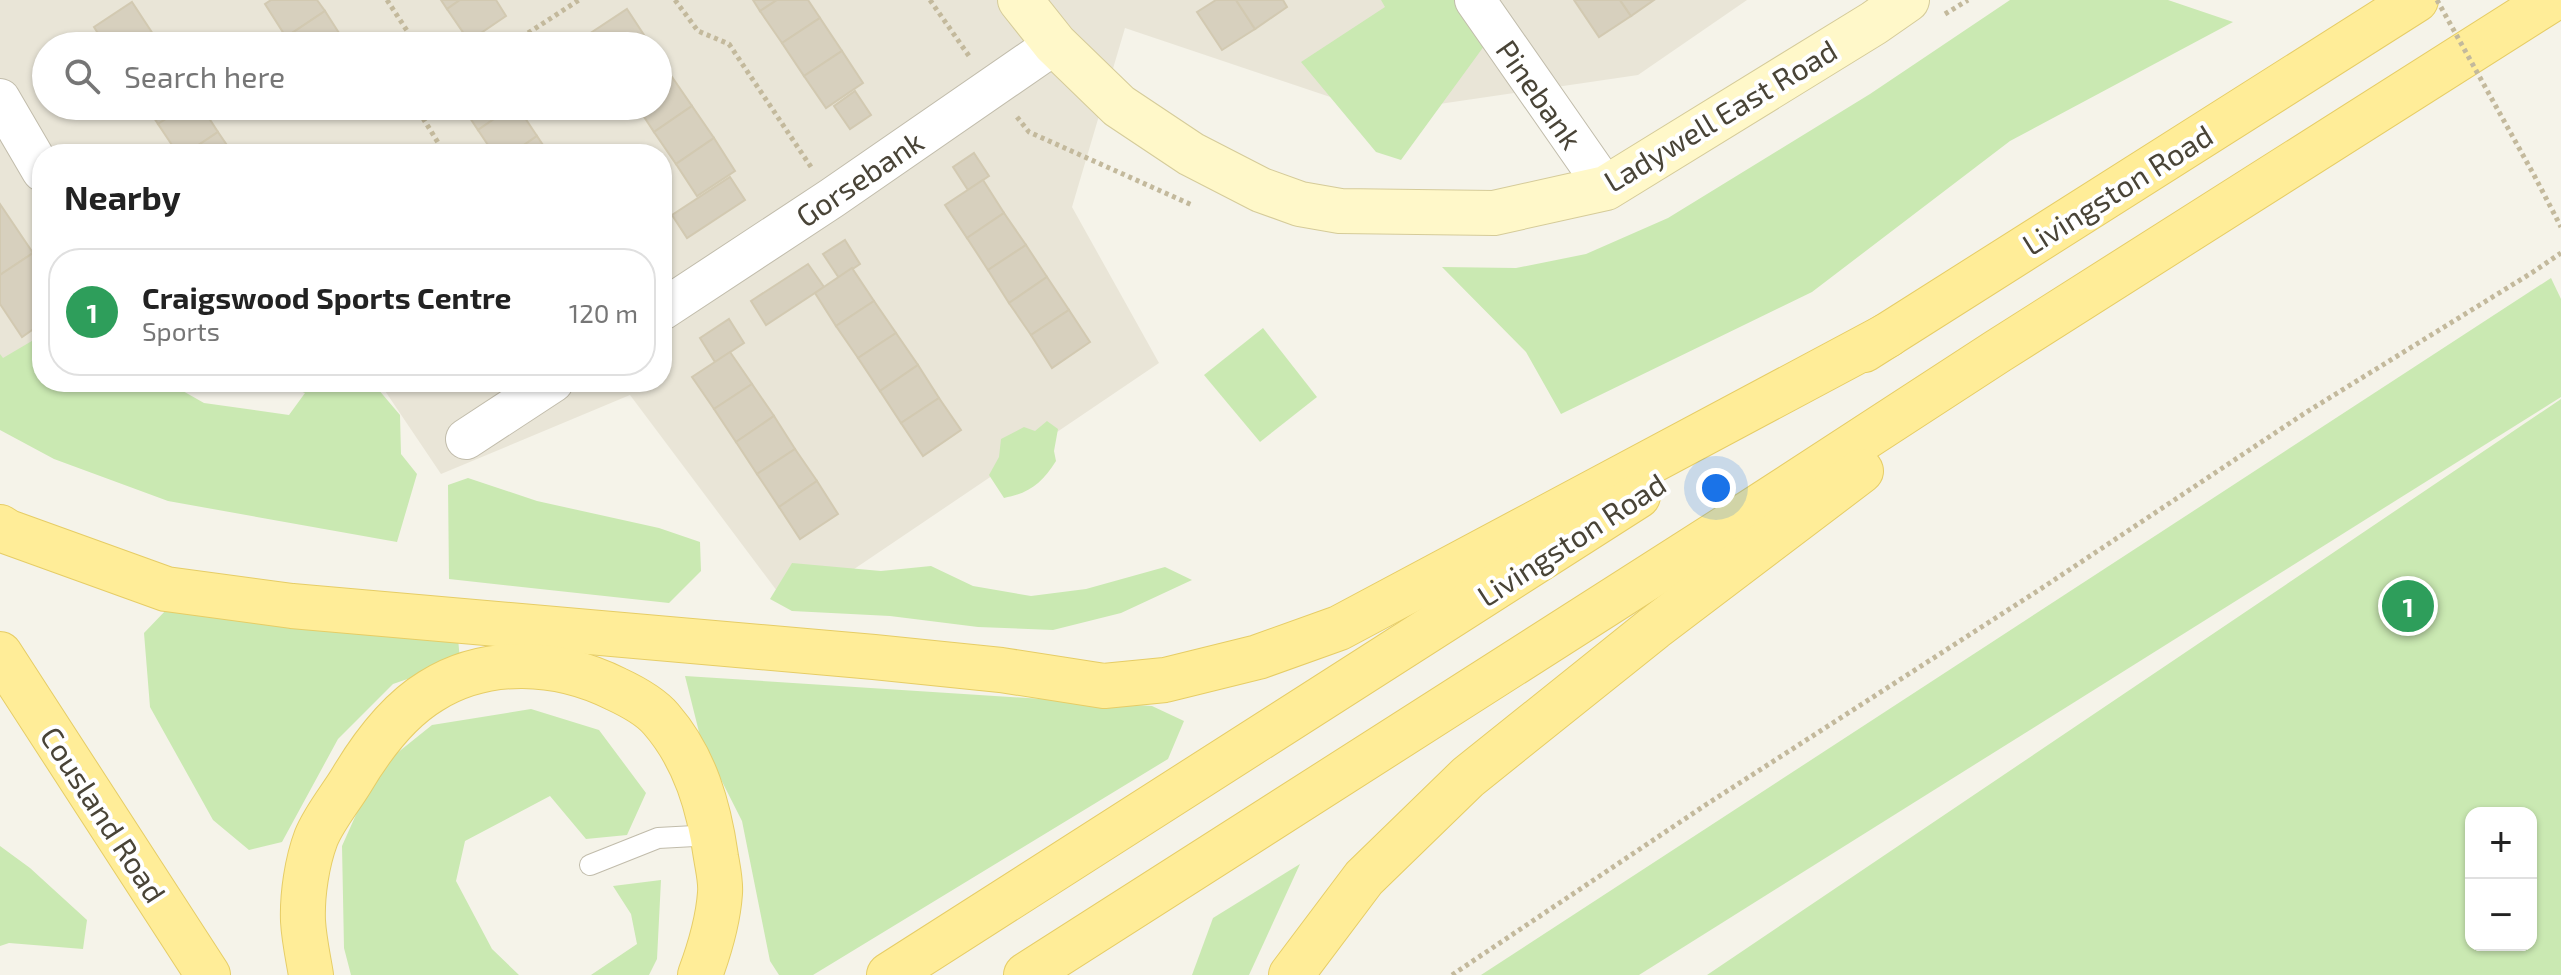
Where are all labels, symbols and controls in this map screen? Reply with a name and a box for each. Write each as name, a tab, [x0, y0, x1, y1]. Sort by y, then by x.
street label: Ladywell East Road	[1597, 31, 1843, 199]
search box	[32, 32, 672, 120]
street label: Pinebank	[1489, 32, 1591, 156]
icon: search	[60, 54, 104, 98]
text: Search here	[124, 58, 285, 94]
street label: Livingston Road	[2015, 116, 2219, 262]
street label: Gorsebank	[789, 122, 929, 234]
text: Nearby	[64, 176, 181, 217]
text: Craigswood Sports Centre	[142, 279, 511, 315]
text: 1	[86, 297, 98, 328]
text: 120 m	[569, 297, 638, 328]
text: Sports	[142, 315, 220, 346]
street label: Livingston Road	[1470, 465, 1672, 613]
your location	[1696, 468, 1736, 508]
pin: 1	[2382, 576, 2434, 636]
street label: Cousland Road	[34, 719, 174, 909]
map controls	[2465, 807, 2537, 951]
button: +	[2465, 807, 2537, 879]
button: −	[2465, 879, 2537, 951]

